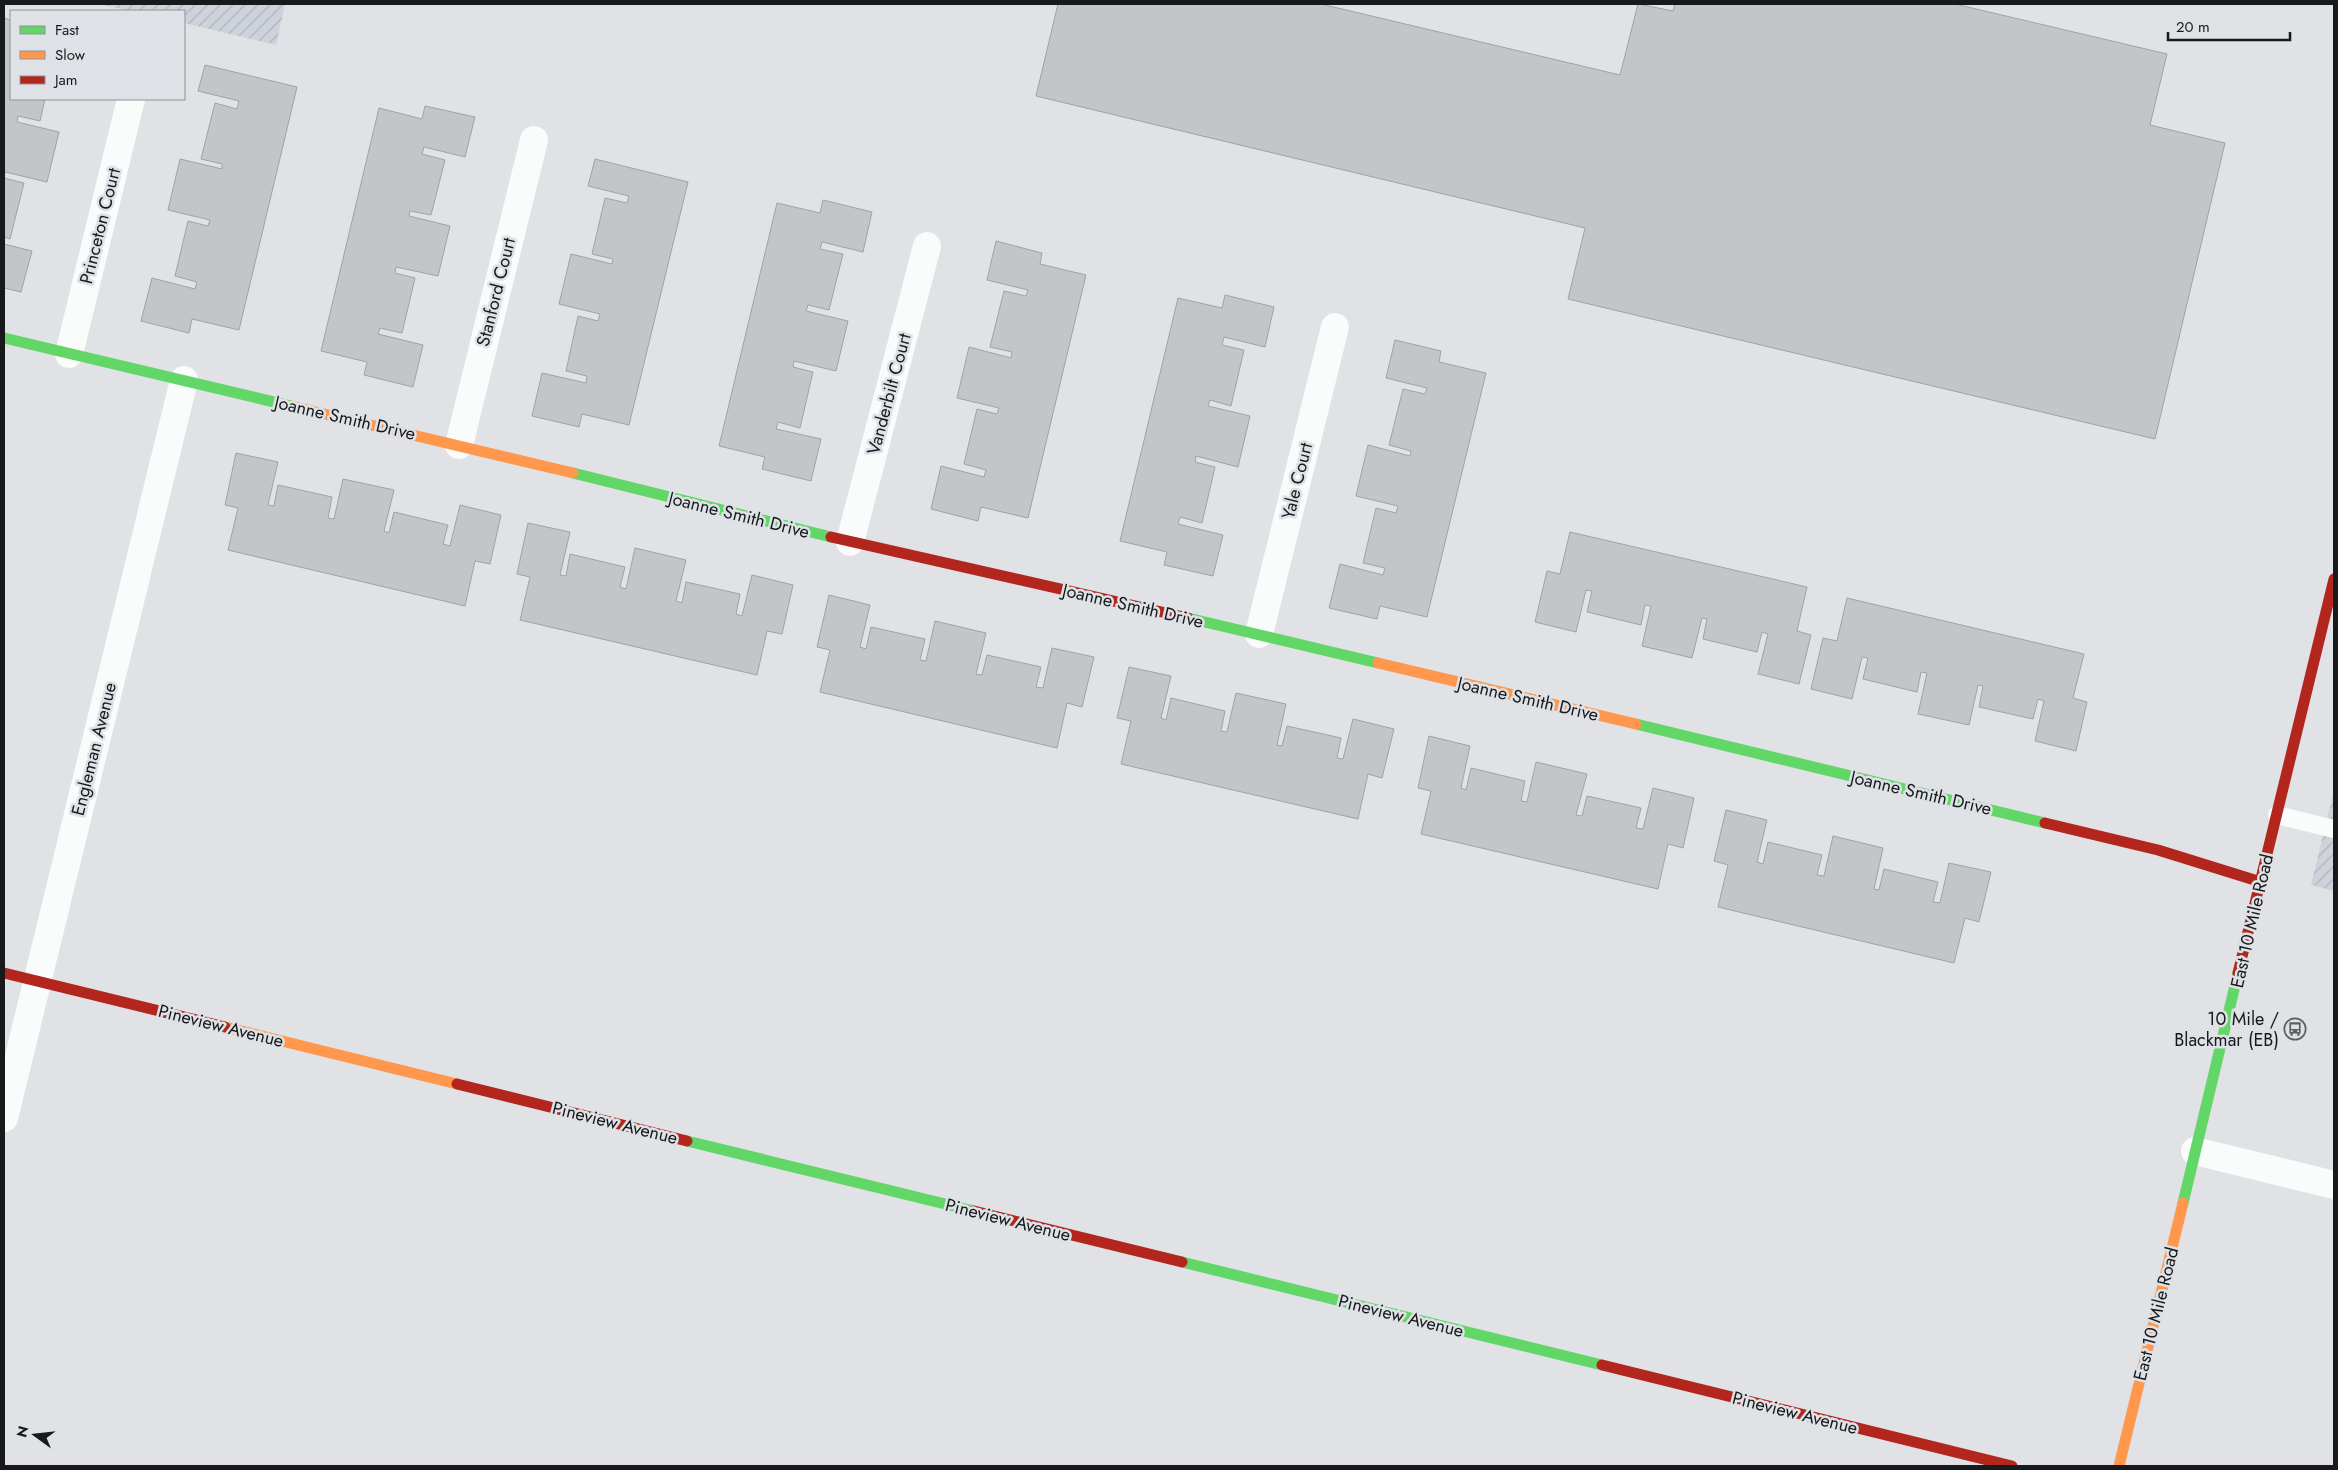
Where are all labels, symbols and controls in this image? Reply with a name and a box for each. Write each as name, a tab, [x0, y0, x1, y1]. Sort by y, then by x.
legend	[10, 10, 185, 100]
scale bar	[2168, 10, 2290, 42]
text: 20 m	[2176, 16, 2210, 38]
text: Fast	[55, 19, 79, 41]
text: Slow	[55, 44, 86, 66]
text: Jam	[53, 69, 78, 91]
street label: Princeton Court	[73, 165, 127, 287]
street label: Stanford Court	[470, 234, 522, 349]
street label: Vanderbilt Court	[860, 330, 918, 458]
street label: Joanne Smith Drive	[270, 389, 418, 447]
street label: Yale Court	[1275, 439, 1319, 522]
street label: Joanne Smith Drive	[664, 484, 812, 545]
street label: Joanne Smith Drive	[1058, 577, 1206, 635]
street label: Joanne Smith Drive	[1453, 670, 1601, 728]
street label: Engleman Avenue	[65, 680, 123, 818]
street label: Joanne Smith Drive	[1846, 764, 1994, 822]
street label: East 10 Mile Road	[2224, 851, 2280, 991]
street label: Pineview Avenue	[156, 998, 286, 1054]
place label: 10 Mile / Blackmar (EB)	[2174, 1006, 2279, 1053]
bus stop icon: 10 Mile / Blackmar (EB)	[2283, 1017, 2307, 1041]
street label: Pineview Avenue	[550, 1095, 680, 1151]
street label: Pineview Avenue	[943, 1192, 1073, 1248]
street label: East 10 Mile Road	[2127, 1245, 2185, 1383]
street label: Pineview Avenue	[1336, 1288, 1466, 1344]
street label: Pineview Avenue	[1730, 1385, 1860, 1441]
north arrow	[10, 1410, 60, 1460]
text: N	[11, 1424, 34, 1440]

